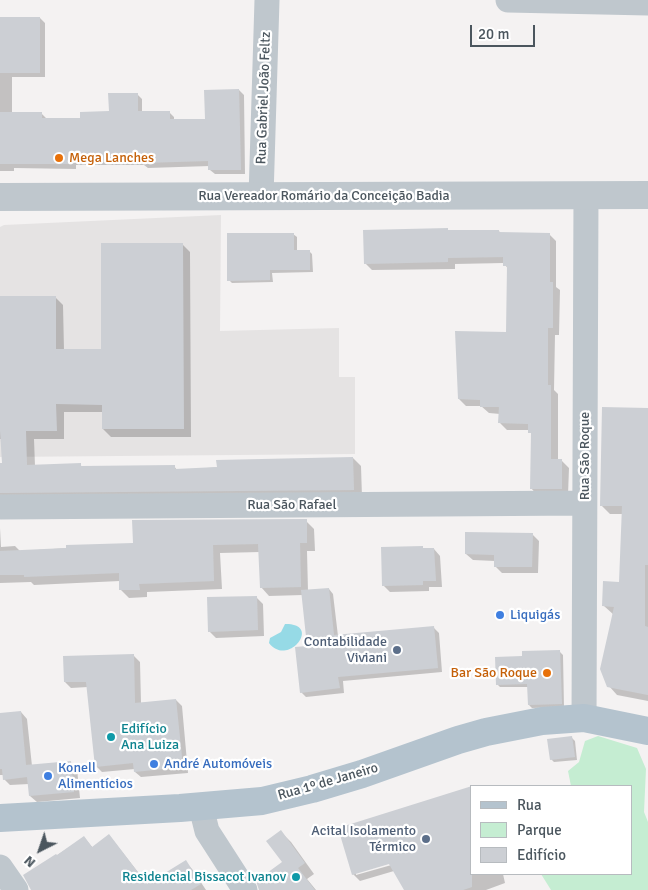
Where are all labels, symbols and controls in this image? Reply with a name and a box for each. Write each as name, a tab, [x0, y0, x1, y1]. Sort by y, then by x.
scale bar	[473, 15, 538, 47]
text: 20 m	[478, 25, 509, 43]
street label: Rua Gabriel João Feltz	[253, 31, 275, 165]
place label: Mega Lanches	[69, 150, 154, 166]
marker: Mega Lanches	[53, 152, 65, 164]
street label: Rua Vereador Romário da Conceição Badia	[198, 188, 450, 204]
street label: Rua São Roque	[577, 412, 593, 500]
street label: Rua São Rafael	[247, 497, 337, 513]
place label: Liquigás	[510, 607, 560, 623]
marker: Liquigás	[494, 609, 506, 621]
place label: Contabilidade Viviani	[304, 634, 387, 666]
marker: Contabilidade Viviani	[391, 644, 403, 656]
place label: Bar São Roque	[450, 665, 537, 681]
marker: Bar São Roque	[541, 667, 553, 679]
place label: Edifício Ana Luiza	[121, 721, 179, 754]
marker: Edifício Ana Luiza	[105, 731, 117, 743]
place label: André Automóveis	[164, 756, 272, 772]
marker: André Automóveis	[148, 758, 160, 770]
place label: Konell Alimentícios	[58, 760, 133, 792]
street label: Rua 1º de Janeiro	[276, 760, 380, 804]
marker: Konell Alimentícios	[42, 770, 54, 782]
legend	[470, 785, 633, 875]
text: Rua	[517, 796, 542, 814]
text: Parque	[517, 821, 562, 839]
place label: Acital Isolamento Térmico	[311, 823, 416, 856]
north arrow	[15, 825, 65, 875]
marker: Acital Isolamento Térmico	[420, 833, 432, 845]
text: Edifício	[517, 846, 566, 864]
text: N	[21, 852, 39, 871]
place label: Residencial Bissacot Ivanov	[122, 869, 286, 885]
marker: Residencial Bissacot Ivanov	[290, 871, 302, 883]

